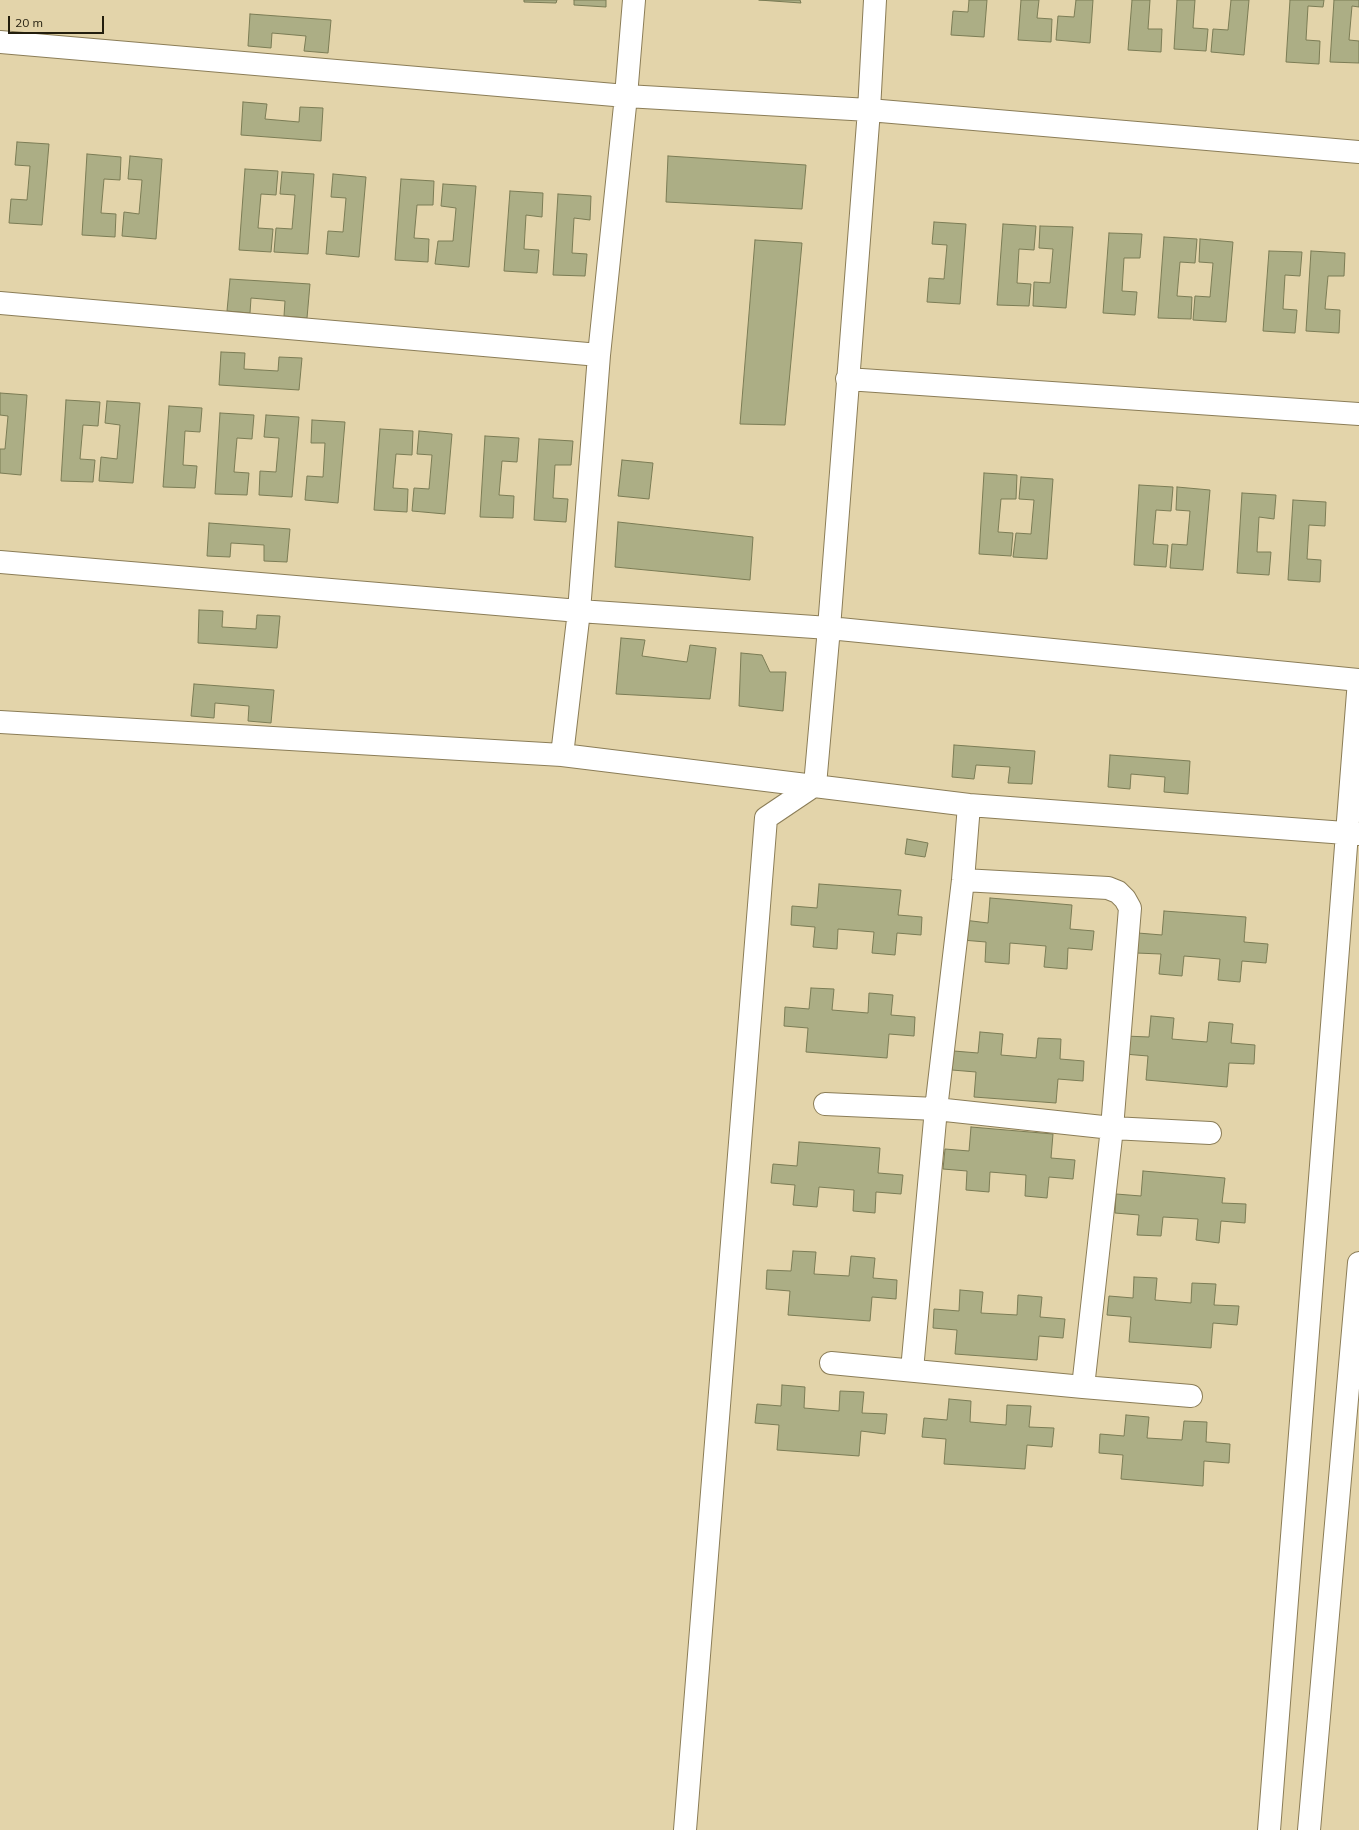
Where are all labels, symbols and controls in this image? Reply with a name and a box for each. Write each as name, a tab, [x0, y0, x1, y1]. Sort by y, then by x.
scale bar	[10, 8, 106, 34]
text: 20 m	[15, 15, 43, 30]

